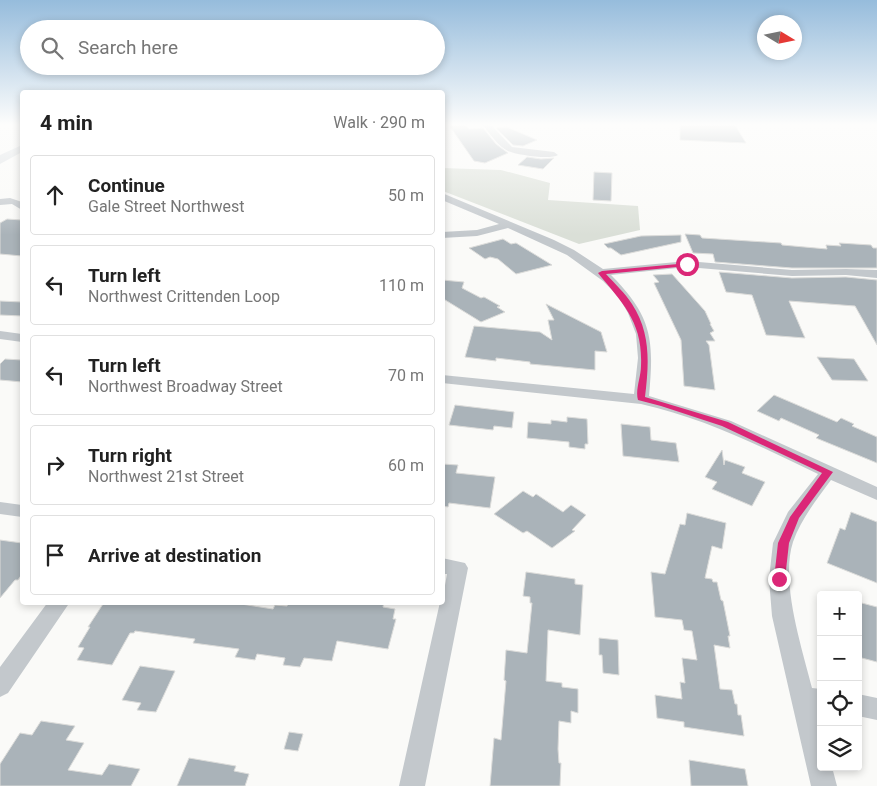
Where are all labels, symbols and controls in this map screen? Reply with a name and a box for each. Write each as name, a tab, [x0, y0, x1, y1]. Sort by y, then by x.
north arrow	[757, 15, 802, 60]
search box	[20, 20, 445, 75]
icon: search	[38, 34, 66, 62]
text: Search here	[78, 36, 178, 59]
text: 4 min	[40, 111, 93, 135]
text: Walk · 290 m	[333, 113, 425, 132]
text: Continue	[88, 174, 165, 197]
icon: ahead	[41, 181, 69, 209]
text: 50 m	[388, 186, 424, 205]
text: Gale Street Northwest	[88, 197, 245, 216]
route start	[676, 253, 699, 276]
text: Turn left	[88, 264, 161, 287]
icon: left	[41, 271, 69, 299]
text: 110 m	[379, 276, 424, 295]
text: Northwest Crittenden Loop	[88, 287, 280, 306]
text: Turn left	[88, 354, 161, 377]
icon: left	[41, 361, 69, 389]
text: 70 m	[388, 366, 424, 385]
text: Northwest Broadway Street	[88, 377, 283, 396]
text: Turn right	[88, 444, 172, 467]
icon: right	[41, 451, 69, 479]
text: 60 m	[388, 456, 424, 475]
text: Northwest 21st Street	[88, 467, 244, 486]
icon: arrive	[41, 541, 69, 569]
text: Arrive at destination	[88, 544, 261, 567]
route end	[768, 568, 791, 591]
map controls	[817, 591, 862, 771]
button: +	[817, 591, 862, 636]
button: −	[817, 636, 862, 681]
button: locate	[817, 681, 862, 726]
button: layers	[817, 726, 862, 771]

